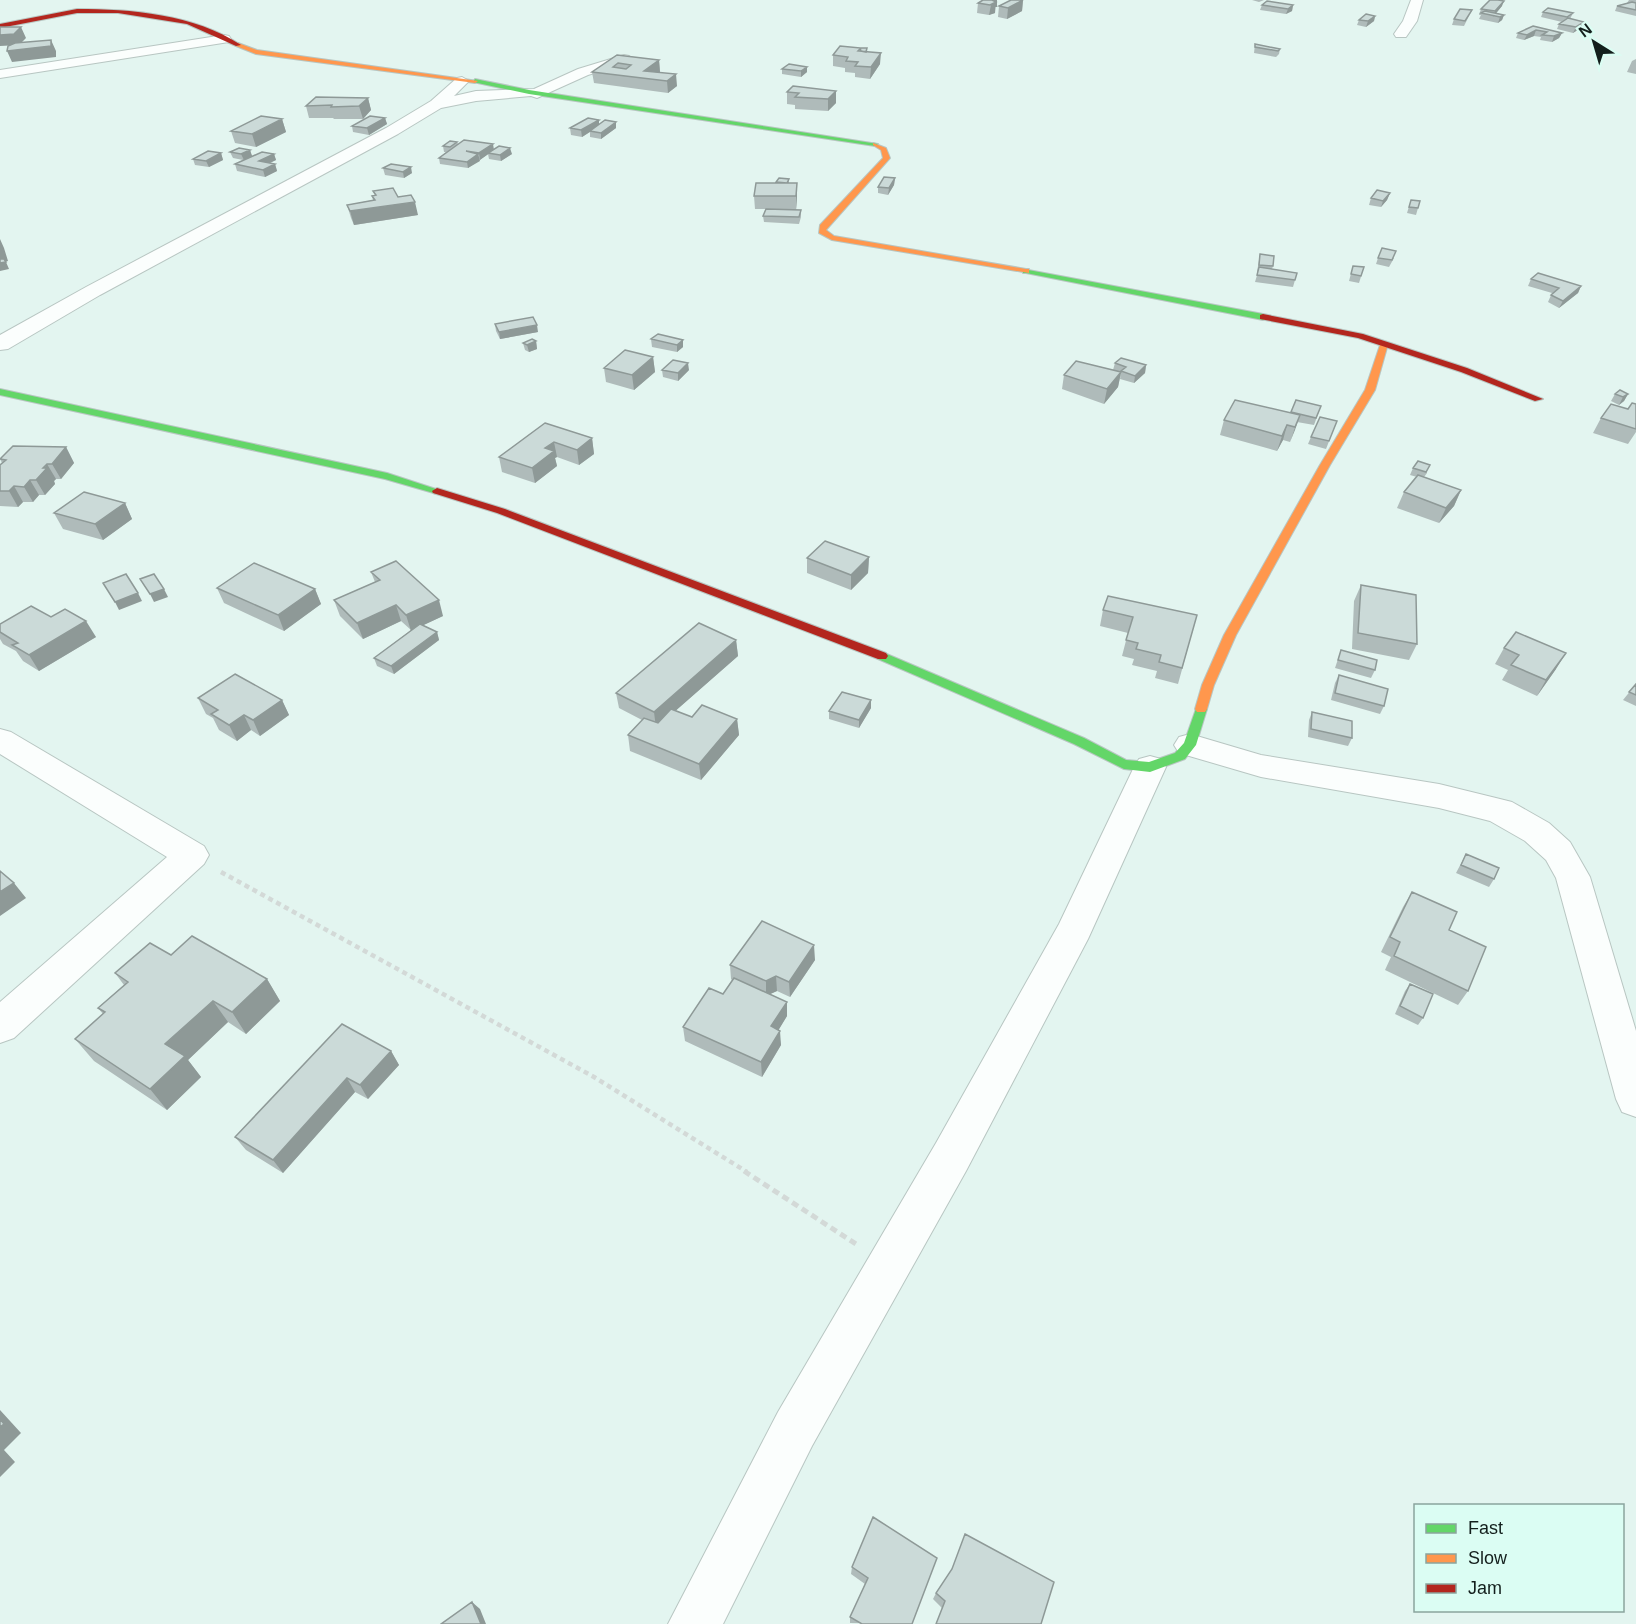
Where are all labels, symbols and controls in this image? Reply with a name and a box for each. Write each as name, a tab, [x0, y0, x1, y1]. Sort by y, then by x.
north arrow	[1564, 12, 1624, 72]
text: N	[1576, 20, 1595, 41]
legend	[1414, 1504, 1624, 1612]
text: Fast	[1468, 1518, 1503, 1538]
text: Slow	[1468, 1548, 1508, 1568]
text: Jam	[1468, 1578, 1502, 1598]

